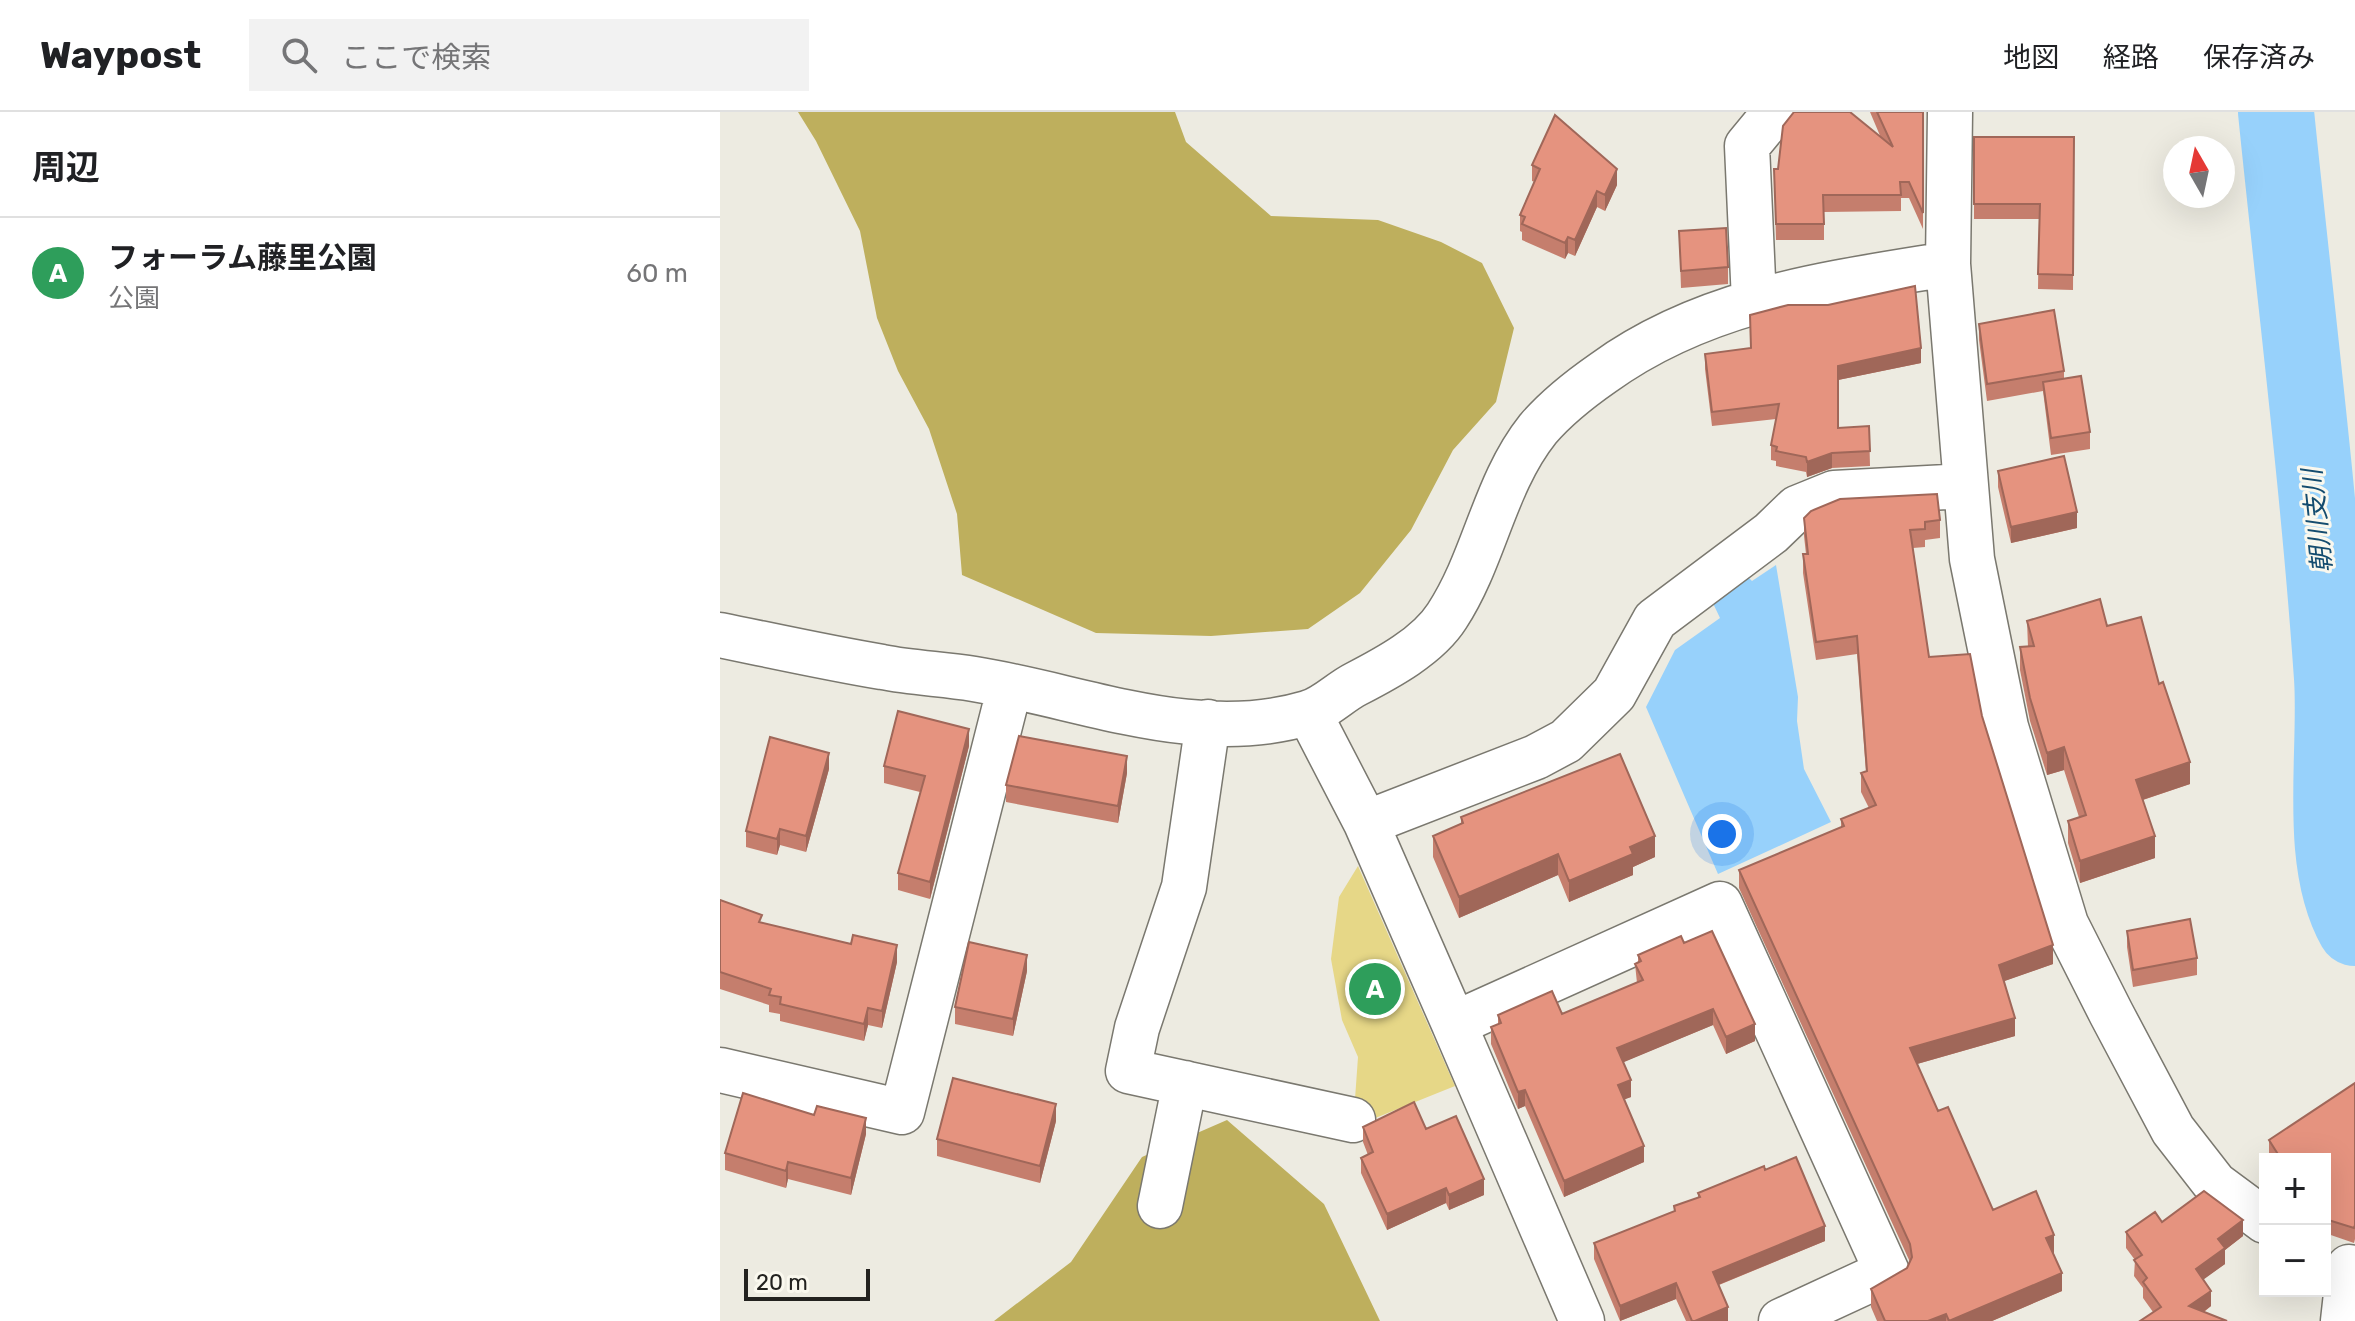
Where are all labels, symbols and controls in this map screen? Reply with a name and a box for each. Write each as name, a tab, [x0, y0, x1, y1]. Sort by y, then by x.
search box	[249, 19, 809, 91]
text: Waypost	[40, 32, 201, 78]
icon: search	[277, 33, 321, 77]
text: ここで検索	[341, 40, 491, 76]
text: 地図	[2003, 41, 2059, 74]
text: 経路	[2103, 41, 2159, 74]
text: 保存済み	[2203, 41, 2315, 74]
north arrow	[2163, 136, 2235, 208]
text: 周辺	[32, 147, 100, 188]
text: フォーラム藤里公園	[108, 240, 377, 276]
text: A	[49, 258, 67, 289]
text: 60 m	[626, 258, 688, 289]
text: 公園	[108, 283, 160, 314]
water label: 朝川支川	[2296, 465, 2338, 574]
your location	[1702, 814, 1742, 854]
pin: A	[1349, 959, 1401, 1019]
map controls	[2259, 1153, 2331, 1297]
button: +	[2259, 1153, 2331, 1225]
button: −	[2259, 1225, 2331, 1297]
scale bar	[744, 1265, 870, 1301]
text: 20 m	[756, 1269, 808, 1296]

